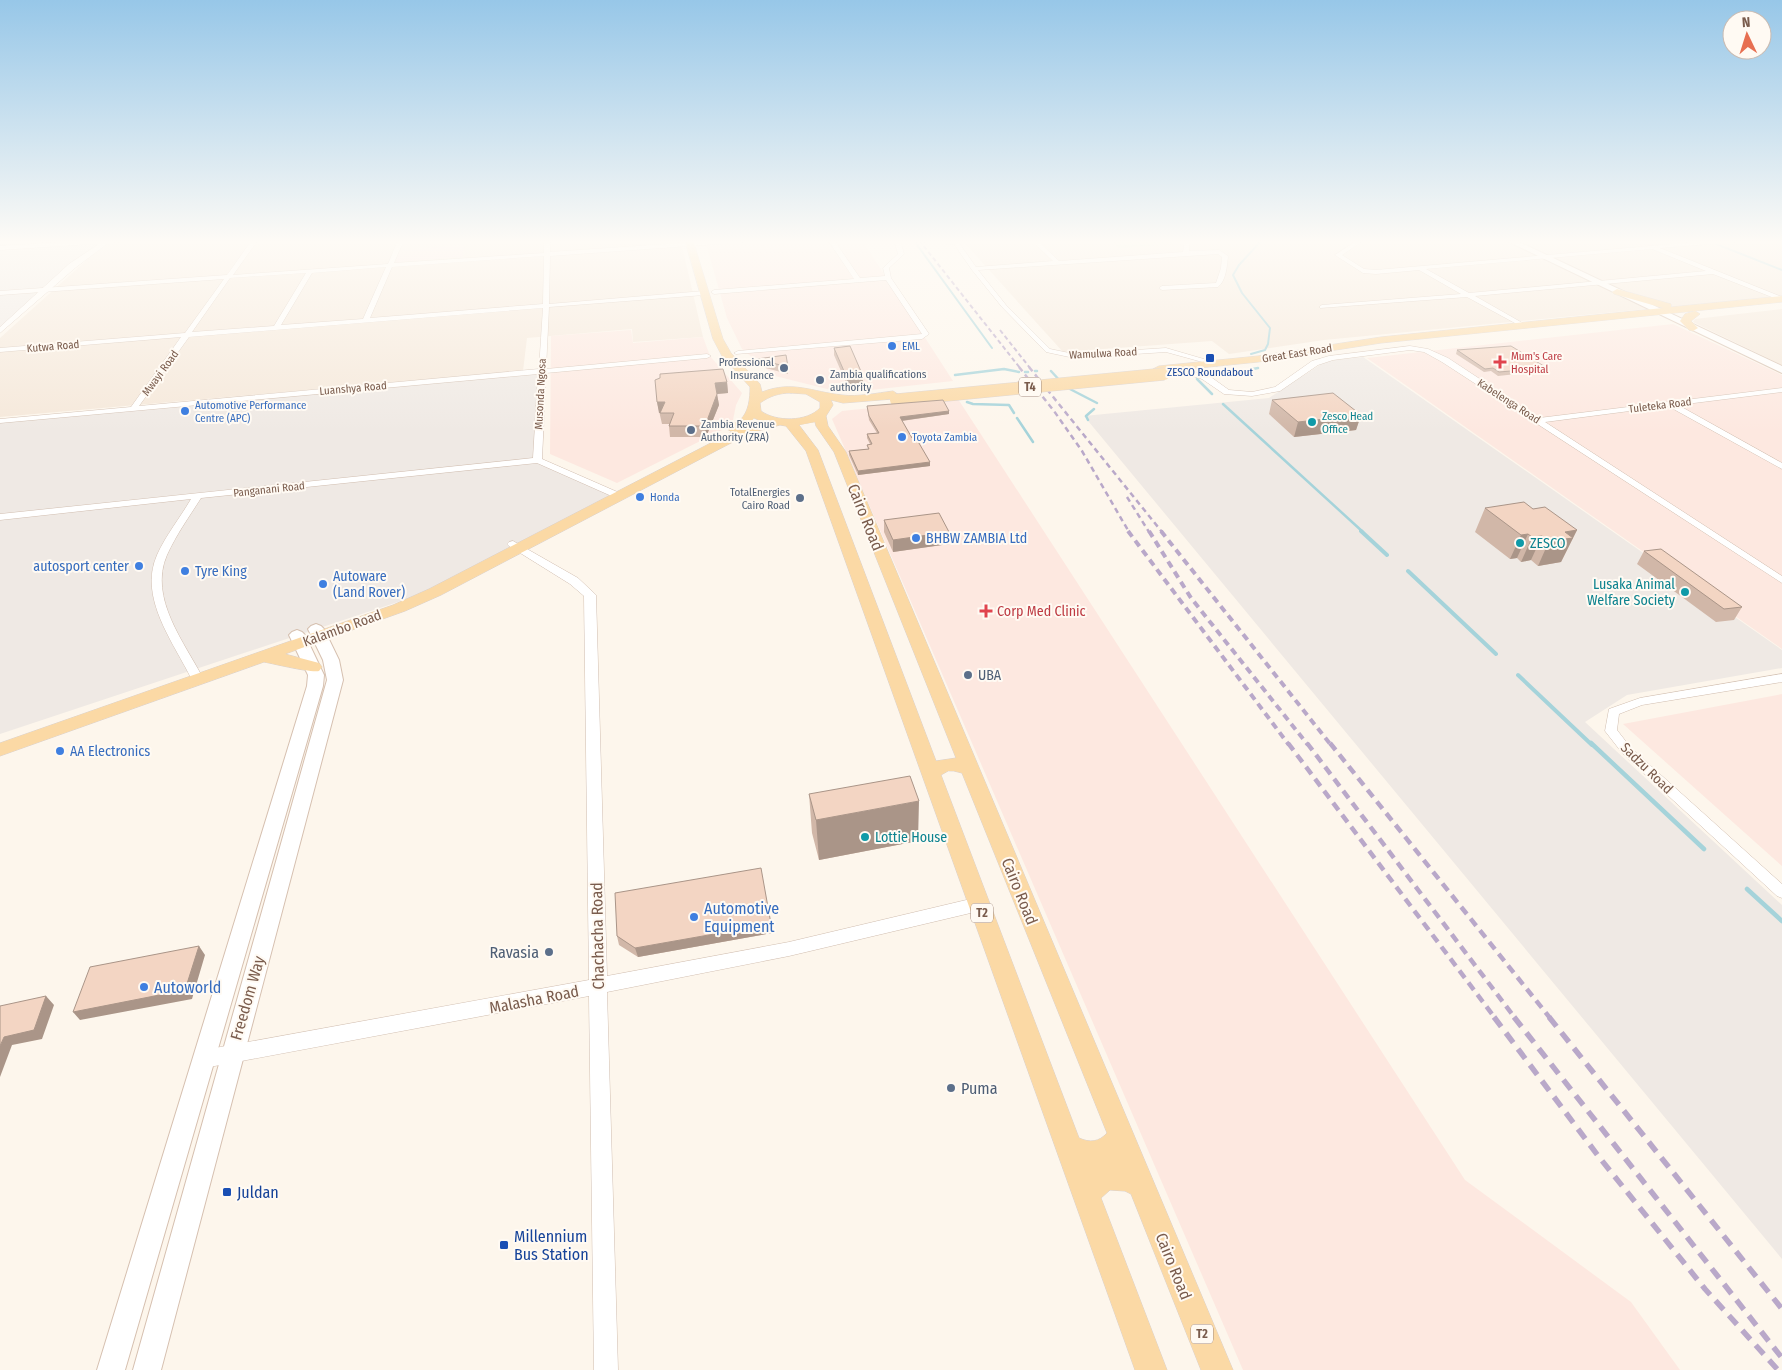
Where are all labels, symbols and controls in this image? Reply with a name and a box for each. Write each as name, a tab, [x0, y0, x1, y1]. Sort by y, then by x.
north arrow	[1722, 10, 1772, 60]
text: N	[1741, 14, 1751, 31]
street label: Kutwa Road	[26, 338, 80, 355]
marker: EML	[886, 340, 898, 352]
place label: EML	[902, 340, 920, 353]
street label: Great East Road	[1261, 342, 1333, 365]
street label: Wamulwa Road	[1069, 345, 1137, 362]
street label: Mwayi Road	[140, 348, 181, 399]
place label: Mum's Care Hospital	[1511, 350, 1562, 376]
marker: ZESCO Roundabout	[1204, 352, 1216, 364]
marker: Mum's Care Hospital	[1493, 355, 1507, 369]
place label: Professional Insurance	[719, 356, 774, 382]
street label: Musonda Ngosa	[532, 358, 549, 430]
marker: Professional Insurance	[778, 362, 790, 374]
place label: ZESCO Roundabout	[1167, 366, 1253, 379]
place label: Zambia qualifications authority	[830, 368, 927, 394]
marker: Zambia qualifications authority	[814, 374, 826, 386]
street label: Kabelenga Road	[1475, 376, 1543, 427]
road number: T4	[1019, 378, 1041, 397]
street label: Luanshya Road	[319, 379, 387, 398]
street label: Tuleteka Road	[1628, 395, 1692, 416]
place label: Automotive Performance Centre (APC)	[195, 399, 306, 425]
marker: Automotive Performance Centre (APC)	[179, 405, 191, 417]
place label: Zesco Head Office	[1322, 410, 1373, 436]
marker: Zesco Head Office	[1306, 416, 1318, 428]
place label: Zambia Revenue Authority (ZRA)	[701, 418, 775, 444]
marker: Zambia Revenue Authority (ZRA)	[685, 424, 697, 436]
marker: Toyota Zambia	[896, 431, 908, 443]
place label: Toyota Zambia	[912, 431, 977, 444]
street label: Panganani Road	[233, 479, 305, 500]
street label: Cairo Road	[844, 481, 888, 553]
place label: TotalEnergies Cairo Road	[730, 486, 790, 512]
marker: Honda	[634, 491, 646, 503]
place label: Honda	[650, 491, 680, 504]
marker: TotalEnergies Cairo Road	[794, 492, 806, 504]
place label: BHBW ZAMBIA Ltd	[926, 530, 1027, 547]
marker: BHBW ZAMBIA Ltd	[910, 532, 922, 544]
place label: ZESCO	[1530, 535, 1566, 552]
marker: ZESCO	[1514, 537, 1526, 549]
place label: autosport center	[33, 558, 129, 575]
marker: autosport center	[133, 560, 145, 572]
place label: Tyre King	[195, 563, 247, 580]
marker: Tyre King	[179, 565, 191, 577]
place label: Autoware (Land Rover)	[333, 568, 405, 601]
place label: Lusaka Animal Welfare Society	[1587, 576, 1676, 609]
marker: Autoware (Land Rover)	[317, 578, 329, 590]
marker: Lusaka Animal Welfare Society	[1679, 586, 1691, 598]
place label: Corp Med Clinic	[997, 603, 1086, 620]
marker: Corp Med Clinic	[979, 604, 993, 618]
street label: Kalambo Road	[301, 606, 384, 651]
place label: UBA	[978, 667, 1002, 684]
marker: UBA	[962, 669, 974, 681]
street label: Sadzu Road	[1617, 739, 1676, 798]
place label: AA Electronics	[70, 743, 150, 760]
marker: AA Electronics	[54, 745, 66, 757]
place label: Lottie House	[875, 829, 947, 846]
marker: Lottie House	[859, 831, 871, 843]
street label: Cairo Road	[998, 855, 1042, 927]
street label: Chachacha Road	[587, 882, 608, 990]
place label: Automotive Equipment	[704, 899, 779, 936]
road number: T2	[971, 904, 993, 922]
marker: Automotive Equipment	[688, 911, 700, 923]
place label: Ravasia	[490, 943, 539, 962]
marker: Ravasia	[543, 946, 555, 958]
street label: Freedom Way	[226, 953, 269, 1042]
place label: Autoworld	[154, 978, 221, 997]
marker: Autoworld	[138, 981, 150, 993]
street label: Malasha Road	[488, 981, 581, 1017]
place label: Puma	[961, 1079, 998, 1098]
marker: Puma	[945, 1082, 957, 1094]
place label: Juldan	[237, 1183, 279, 1202]
marker: Juldan	[221, 1186, 233, 1198]
place label: Millennium Bus Station	[514, 1227, 589, 1264]
street label: Cairo Road	[1152, 1230, 1196, 1302]
marker: Millennium Bus Station	[498, 1239, 510, 1251]
road number: T2	[1191, 1325, 1213, 1344]

